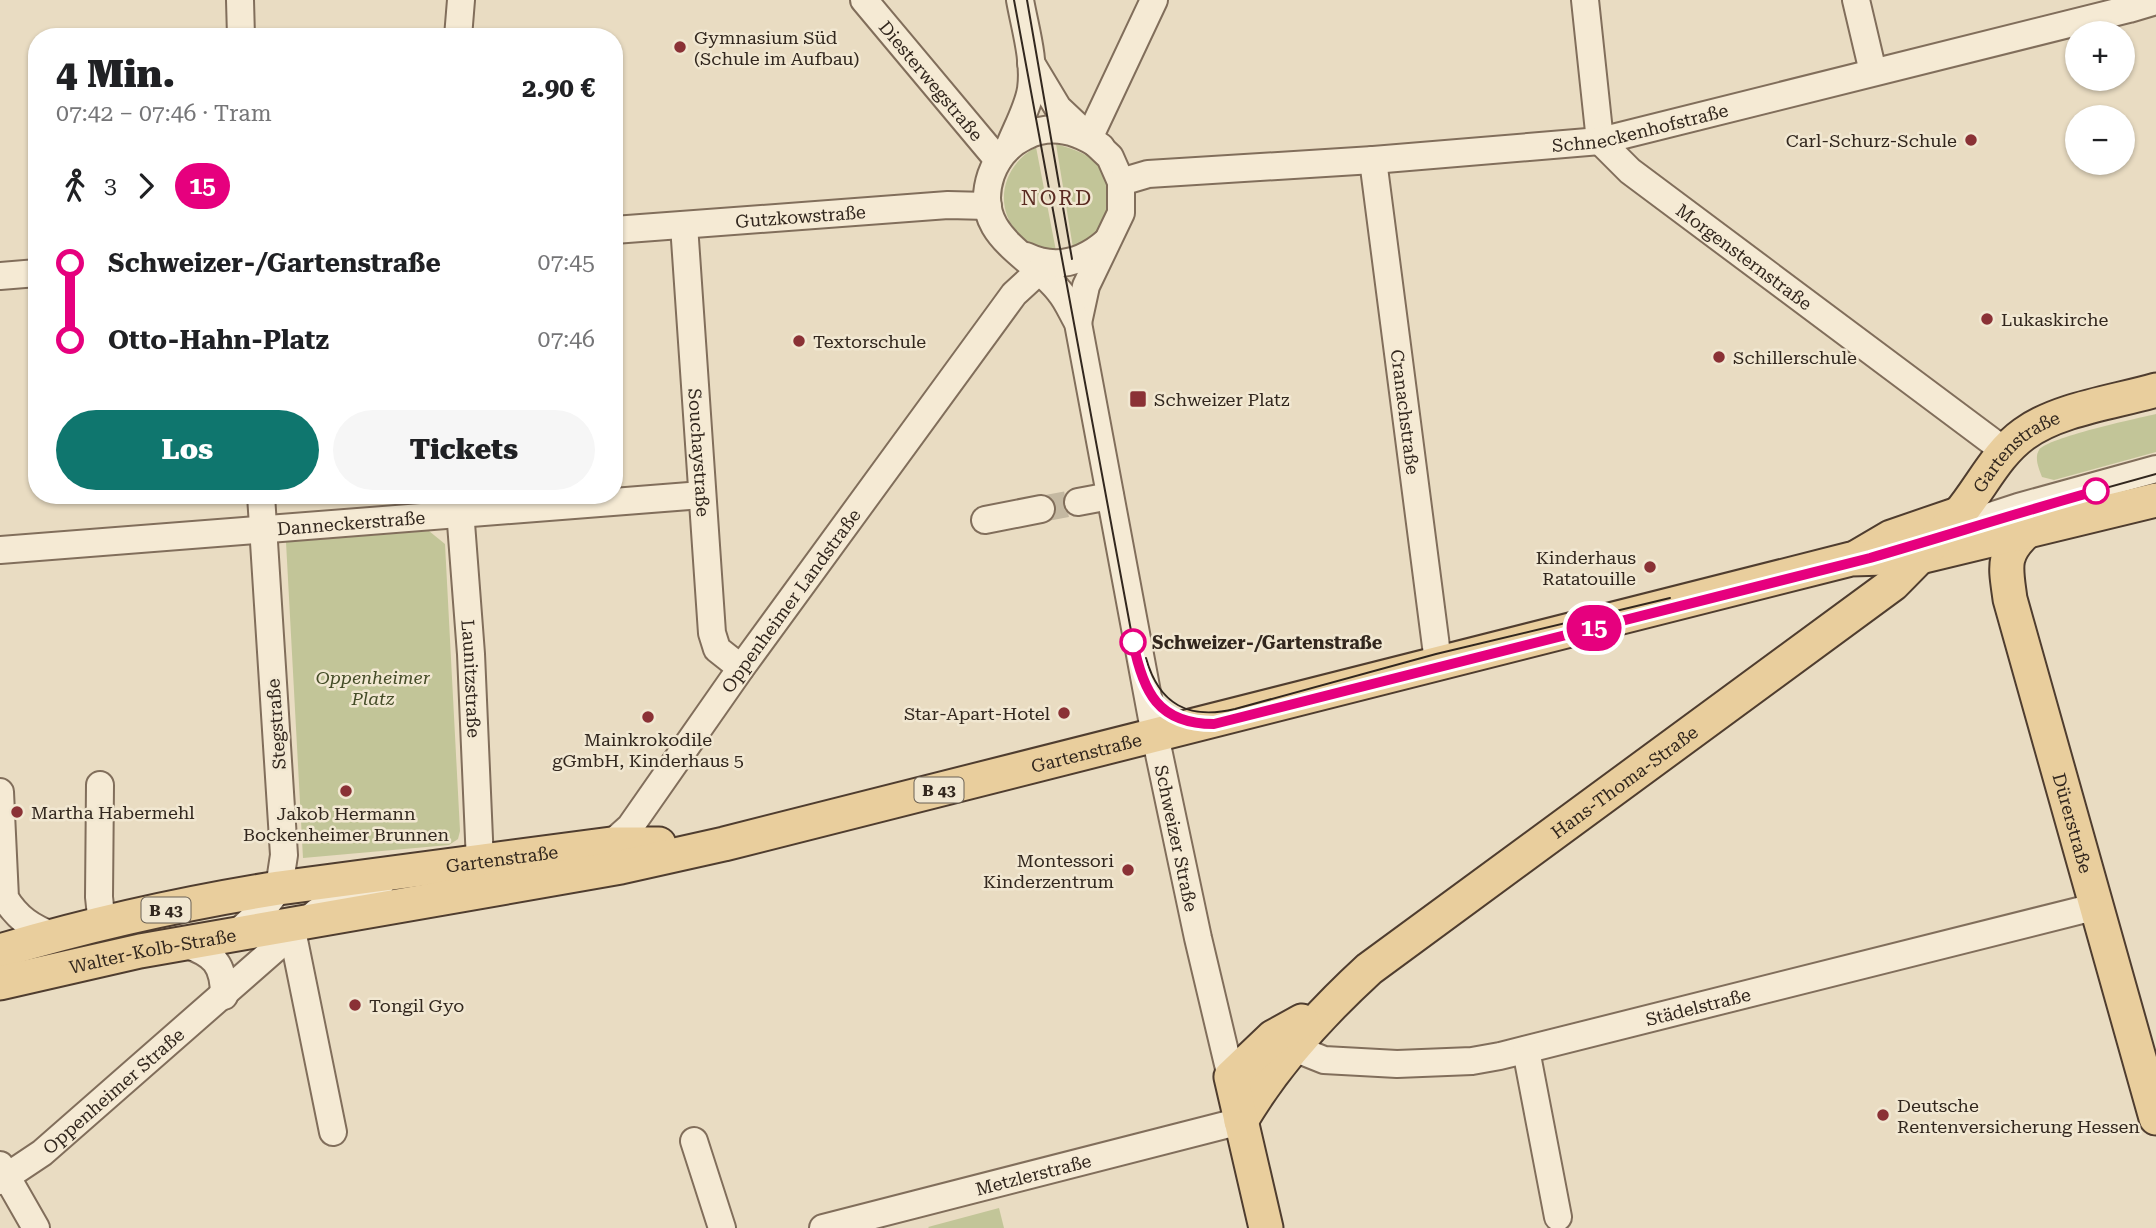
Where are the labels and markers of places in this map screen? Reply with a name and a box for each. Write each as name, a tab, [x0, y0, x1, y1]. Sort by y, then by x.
place label: Gymnasium Süd (Schule im Aufbau)	[694, 27, 859, 69]
marker: Gymnasium Süd (Schule im Aufbau)	[672, 39, 688, 55]
place label: Carl-Schurz-Schule	[1786, 130, 1957, 151]
marker: Carl-Schurz-Schule	[1963, 132, 1979, 148]
place label: Lukaskirche	[2001, 309, 2109, 330]
marker: Lukaskirche	[1979, 311, 1995, 327]
place label: Textorschule	[813, 331, 926, 352]
marker: Textorschule	[791, 333, 807, 349]
place label: Schillerschule	[1733, 347, 1857, 368]
marker: Schillerschule	[1711, 349, 1727, 365]
marker: Schweizer Platz	[1128, 389, 1148, 409]
place label: Schweizer Platz	[1154, 389, 1290, 410]
unlabelled marker	[2083, 478, 2109, 504]
place label: Kinderhaus Ratatouille	[1536, 547, 1636, 589]
marker: Kinderhaus Ratatouille	[1642, 559, 1658, 575]
marker: Schweizer-/Gartenstraße	[1120, 629, 1146, 655]
place label: Schweizer-/Gartenstraße	[1152, 632, 1383, 653]
place label: Star-Apart-Hotel	[904, 703, 1050, 724]
marker: Star-Apart-Hotel	[1056, 705, 1072, 721]
marker: Mainkrokodile gGmbH, Kinderhaus 5	[640, 709, 656, 725]
place label: Mainkrokodile gGmbH, Kinderhaus 5	[552, 729, 744, 771]
marker: Jakob Hermann Bockenheimer Brunnen	[338, 783, 354, 799]
place label: Martha Habermehl	[31, 802, 195, 823]
place label: Jakob Hermann Bockenheimer Brunnen	[243, 803, 449, 845]
marker: Martha Habermehl	[9, 804, 25, 820]
place label: Montessori Kinderzentrum	[983, 850, 1114, 892]
marker: Montessori Kinderzentrum	[1120, 862, 1136, 878]
place label: Tongil Gyo	[369, 995, 464, 1016]
marker: Tongil Gyo	[347, 997, 363, 1013]
place label: Deutsche Rentenversicherung Hessen	[1897, 1095, 2140, 1137]
marker: Deutsche Rentenversicherung Hessen	[1875, 1107, 1891, 1123]

